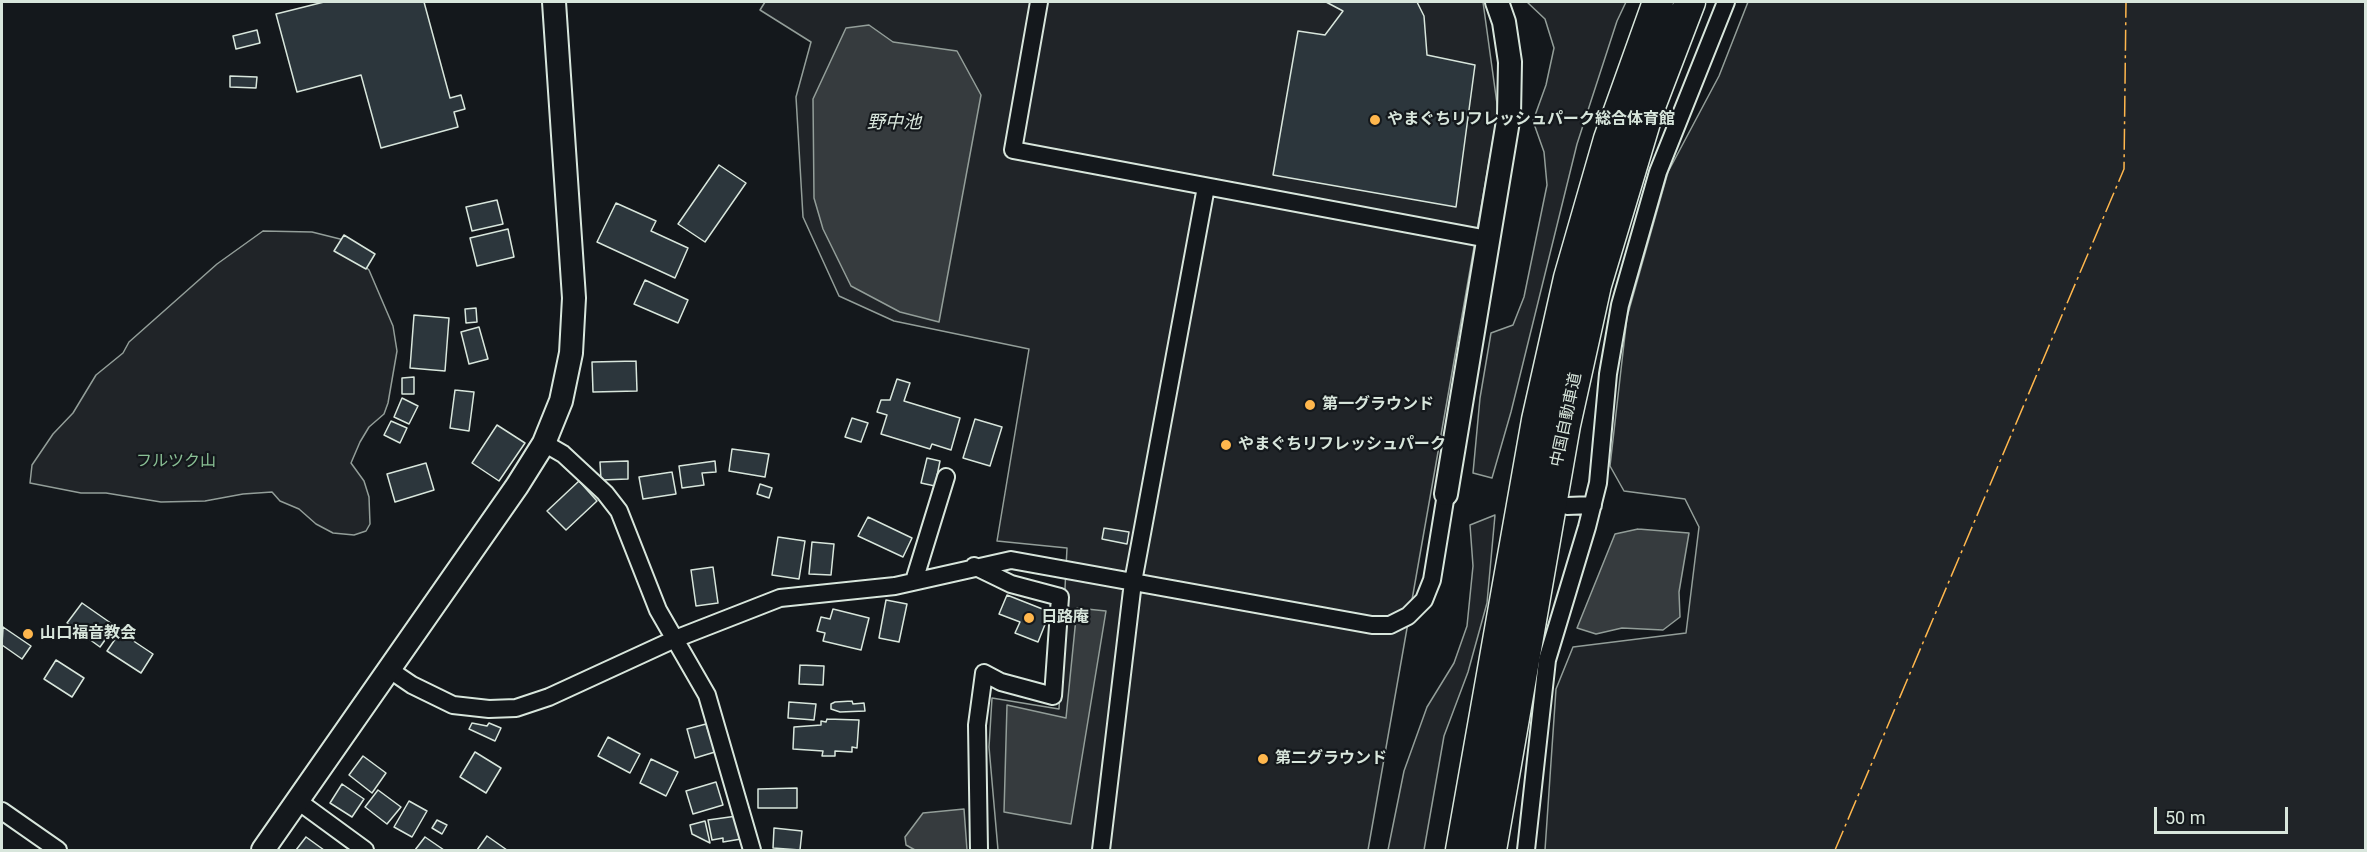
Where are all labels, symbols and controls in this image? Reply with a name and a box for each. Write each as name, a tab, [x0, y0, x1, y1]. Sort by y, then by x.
place label: やまぐちリフレッシュパーク総合体育館	[1387, 110, 1675, 130]
water label: 野中池	[867, 112, 921, 134]
marker: やまぐちリフレッシュパーク総合体育館	[1368, 113, 1382, 127]
street label: 中国自動車道	[1548, 371, 1586, 469]
place label: 第一グラウンド	[1322, 395, 1434, 415]
marker: 第一グラウンド	[1303, 398, 1317, 412]
place label: やまぐちリフレッシュパーク	[1238, 435, 1446, 455]
marker: やまぐちリフレッシュパーク	[1219, 438, 1233, 452]
park label: フルツク山	[136, 452, 216, 472]
place label: 日路庵	[1041, 608, 1089, 628]
marker: 日路庵	[1022, 611, 1036, 625]
place label: 山口福音教会	[40, 624, 136, 644]
marker: 山口福音教会	[21, 627, 35, 641]
place label: 第二グラウンド	[1275, 749, 1387, 769]
marker: 第二グラウンド	[1256, 752, 1270, 766]
scale bar	[2157, 795, 2290, 833]
text: 50 m	[2165, 807, 2205, 828]

